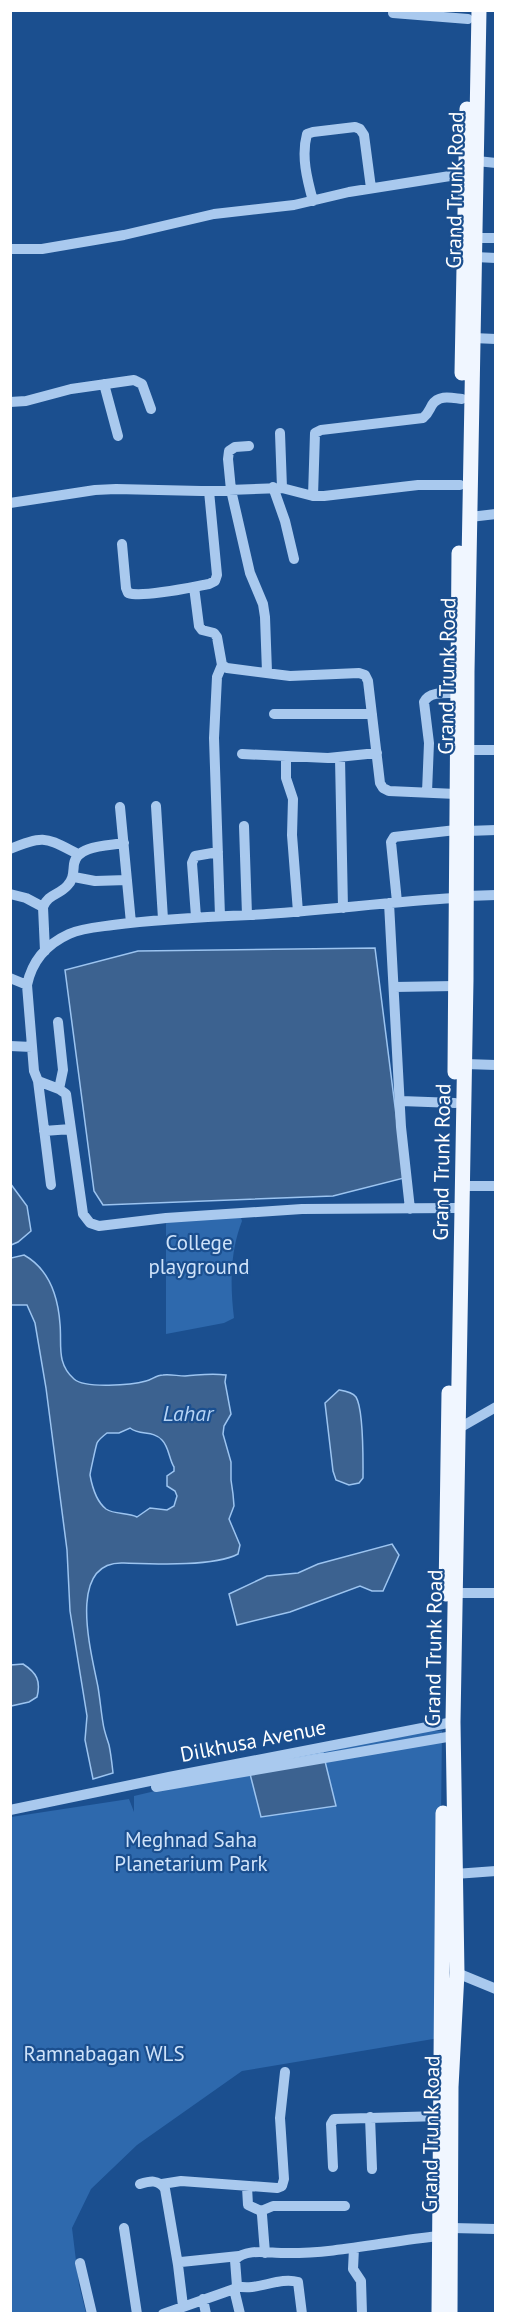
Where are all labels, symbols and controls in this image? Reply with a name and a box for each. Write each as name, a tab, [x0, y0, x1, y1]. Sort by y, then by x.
street label: Grand Trunk Road	[440, 111, 469, 269]
street label: Grand Trunk Road	[432, 597, 461, 755]
street label: Grand Trunk Road	[427, 1083, 456, 1241]
park label: College playground	[148, 1229, 250, 1280]
water label: Lahar	[163, 1399, 215, 1427]
street label: Grand Trunk Road	[419, 1569, 448, 1727]
street label: Dilkhusa Avenue	[178, 1713, 328, 1768]
park label: Meghnad Saha Planetarium Park	[114, 1826, 268, 1877]
park label: Ramnabagan WLS	[23, 2040, 185, 2067]
street label: Grand Trunk Road	[416, 2055, 445, 2213]

